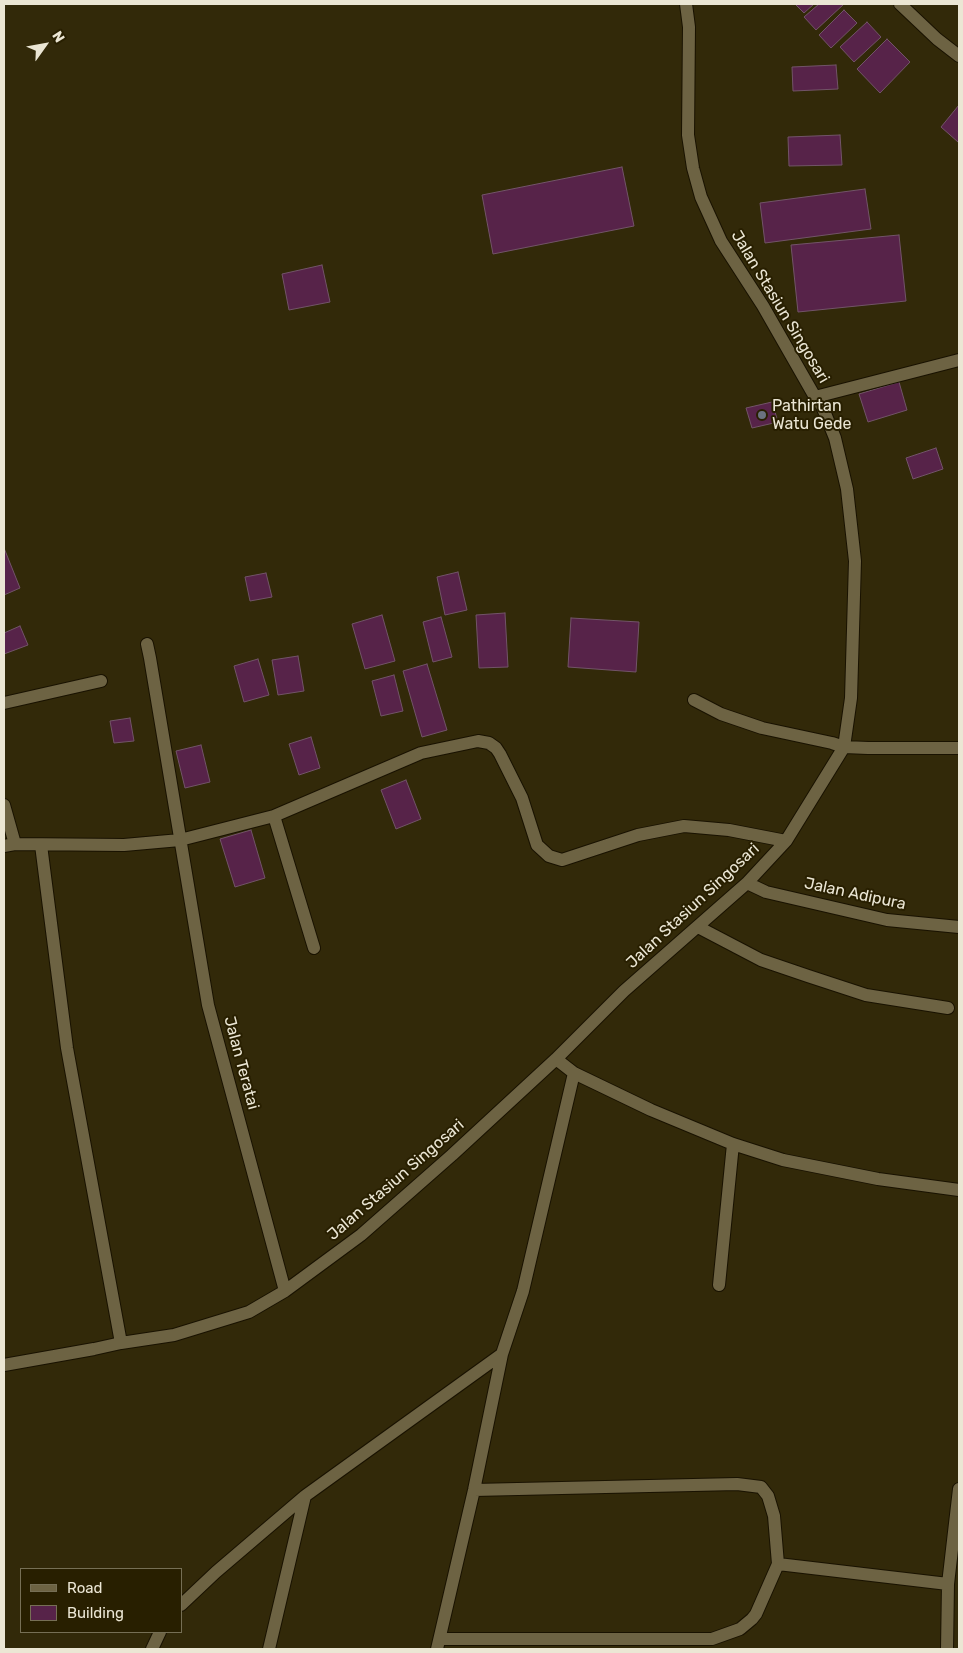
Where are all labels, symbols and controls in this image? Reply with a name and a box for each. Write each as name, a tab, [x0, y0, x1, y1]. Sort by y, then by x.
north arrow	[20, 20, 70, 70]
text: N	[48, 28, 68, 46]
street label: Jalan Stasiun Singosari	[727, 227, 833, 387]
place label: Pathirtan Watu Gede	[772, 396, 851, 434]
marker: Pathirtan Watu Gede	[756, 409, 768, 421]
street label: Jalan Stasiun Singosari	[623, 839, 763, 973]
street label: Jalan Adipura	[803, 874, 907, 914]
street label: Jalan Teratai	[219, 1014, 263, 1112]
street label: Jalan Stasiun Singosari	[324, 1115, 468, 1245]
legend	[20, 1568, 182, 1633]
text: Road	[67, 1579, 103, 1597]
text: Building	[67, 1604, 124, 1622]

